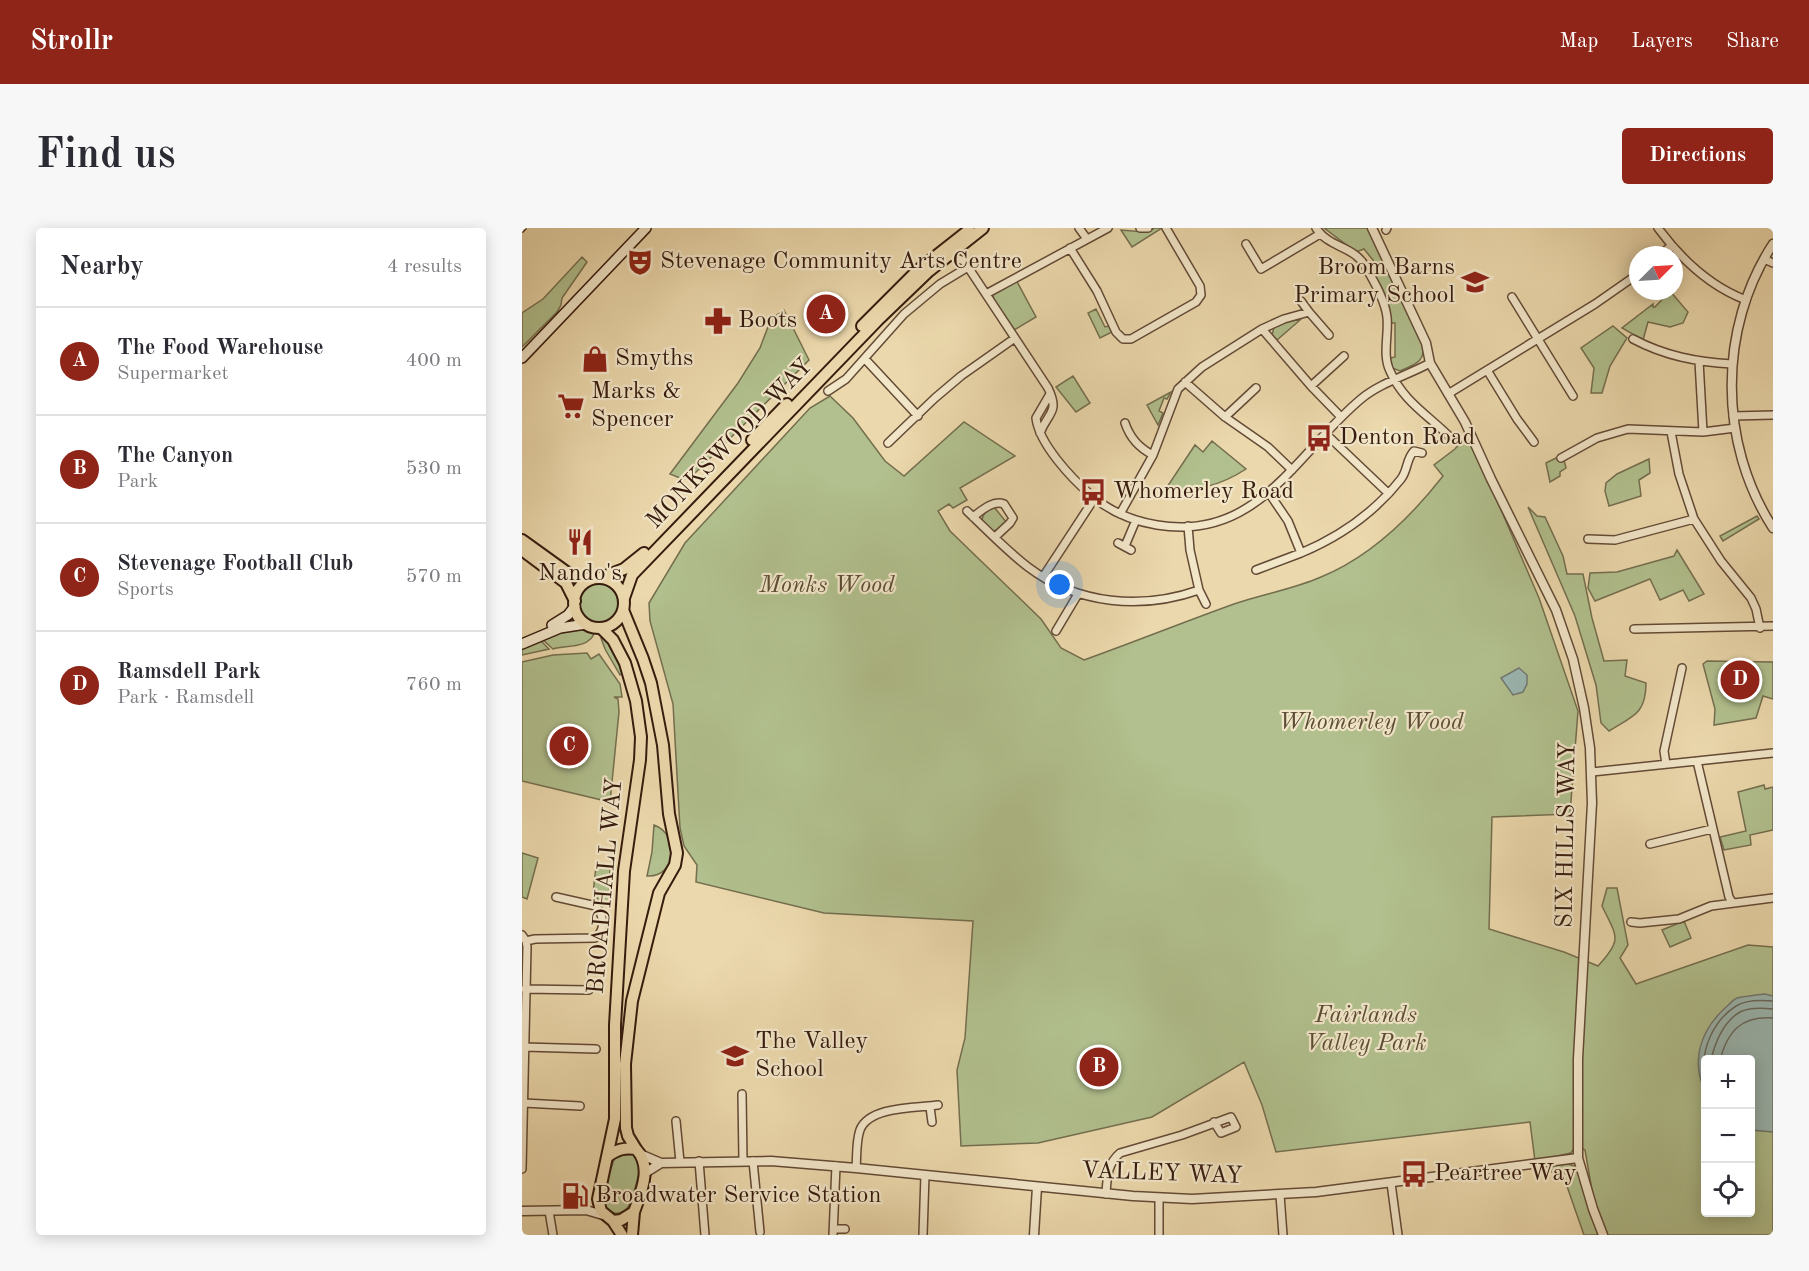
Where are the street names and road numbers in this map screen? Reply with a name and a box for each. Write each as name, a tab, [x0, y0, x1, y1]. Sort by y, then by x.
street label: MONKSWOOD WAY	[643, 354, 817, 534]
street label: SIX HILLS WAY	[1553, 742, 1581, 928]
street label: BROADHALL WAY	[585, 777, 627, 995]
street label: VALLEY WAY	[1081, 1159, 1243, 1189]

